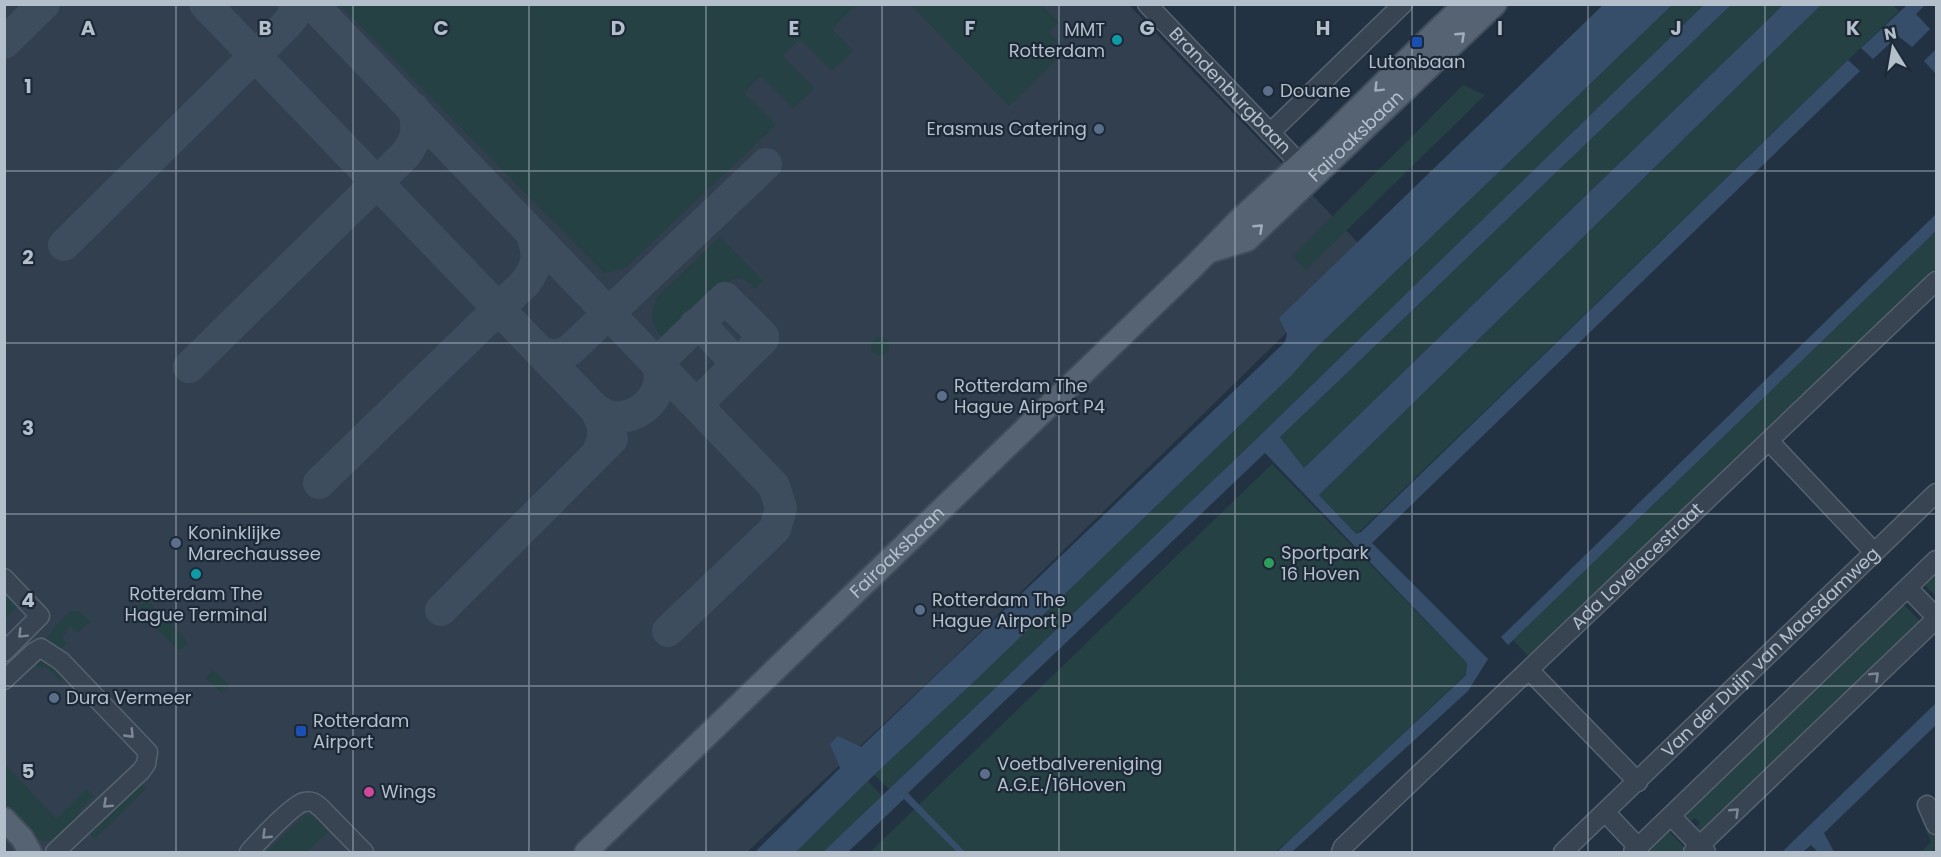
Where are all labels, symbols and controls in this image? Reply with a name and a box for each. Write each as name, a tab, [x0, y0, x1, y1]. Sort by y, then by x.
text: A	[81, 14, 96, 42]
text: B	[258, 14, 272, 42]
text: C	[433, 14, 449, 42]
text: D	[611, 14, 625, 42]
text: E	[789, 14, 799, 42]
text: F	[965, 14, 976, 42]
text: G	[1139, 14, 1155, 42]
text: H	[1316, 14, 1330, 42]
text: I	[1497, 14, 1503, 42]
text: J	[1670, 14, 1682, 42]
text: K	[1846, 14, 1860, 42]
place label: MMT Rotterdam	[1009, 17, 1105, 63]
north arrow	[1863, 18, 1923, 78]
street label: Brandenburgbaan	[1164, 21, 1297, 159]
text: N	[1882, 21, 1898, 46]
one-way arrow	[1455, 32, 1465, 43]
marker: MMT Rotterdam	[1110, 33, 1124, 47]
marker: Lutonbaan	[1410, 35, 1424, 49]
place label: Lutonbaan	[1369, 49, 1465, 74]
text: 1	[24, 72, 32, 100]
place label: Douane	[1280, 78, 1351, 103]
one-way arrow	[1375, 81, 1386, 92]
marker: Douane	[1261, 84, 1275, 98]
street label: Fairoaksbaan	[1302, 85, 1409, 187]
place label: Erasmus Catering	[927, 116, 1087, 141]
marker: Erasmus Catering	[1092, 122, 1106, 136]
one-way arrow	[1252, 225, 1263, 236]
text: 2	[22, 243, 34, 271]
place label: Rotterdam The Hague Airport P4	[954, 373, 1105, 419]
marker: Rotterdam The Hague Airport P4	[935, 389, 949, 403]
text: 3	[22, 414, 34, 442]
street label: Ada Lovelacestraat	[1565, 497, 1708, 635]
street label: Fairoaksbaan	[844, 500, 950, 603]
place label: Koninklijke Marechaussee	[188, 520, 321, 566]
marker: Koninklijke Marechaussee	[169, 536, 183, 550]
place label: Sportpark 16 Hoven	[1281, 540, 1370, 586]
street label: Van der Duijn van Maasdamweg	[1656, 541, 1885, 763]
marker: Sportpark 16 Hoven	[1262, 556, 1276, 570]
marker: Rotterdam The Hague Terminal	[189, 567, 203, 581]
place label: Rotterdam The Hague Terminal	[125, 581, 267, 627]
text: 4	[21, 586, 35, 614]
place label: Rotterdam The Hague Airport P	[932, 587, 1072, 633]
marker: Rotterdam The Hague Airport P	[913, 603, 927, 617]
one-way arrow	[19, 627, 29, 638]
one-way arrow	[1869, 672, 1879, 683]
place label: Dura Vermeer	[66, 685, 192, 710]
marker: Dura Vermeer	[47, 691, 61, 705]
place label: Rotterdam Airport	[313, 708, 409, 754]
marker: Rotterdam Airport	[294, 724, 308, 738]
one-way arrow	[123, 727, 134, 738]
place label: Voetbalvereniging A.G.E./16Hoven	[997, 751, 1163, 797]
text: 5	[22, 757, 35, 785]
marker: Voetbalvereniging A.G.E./16Hoven	[978, 767, 992, 781]
place label: Wings	[381, 779, 436, 804]
marker: Wings	[362, 785, 376, 799]
one-way arrow	[103, 796, 114, 807]
one-way arrow	[1727, 808, 1738, 819]
one-way arrow	[262, 827, 273, 838]

